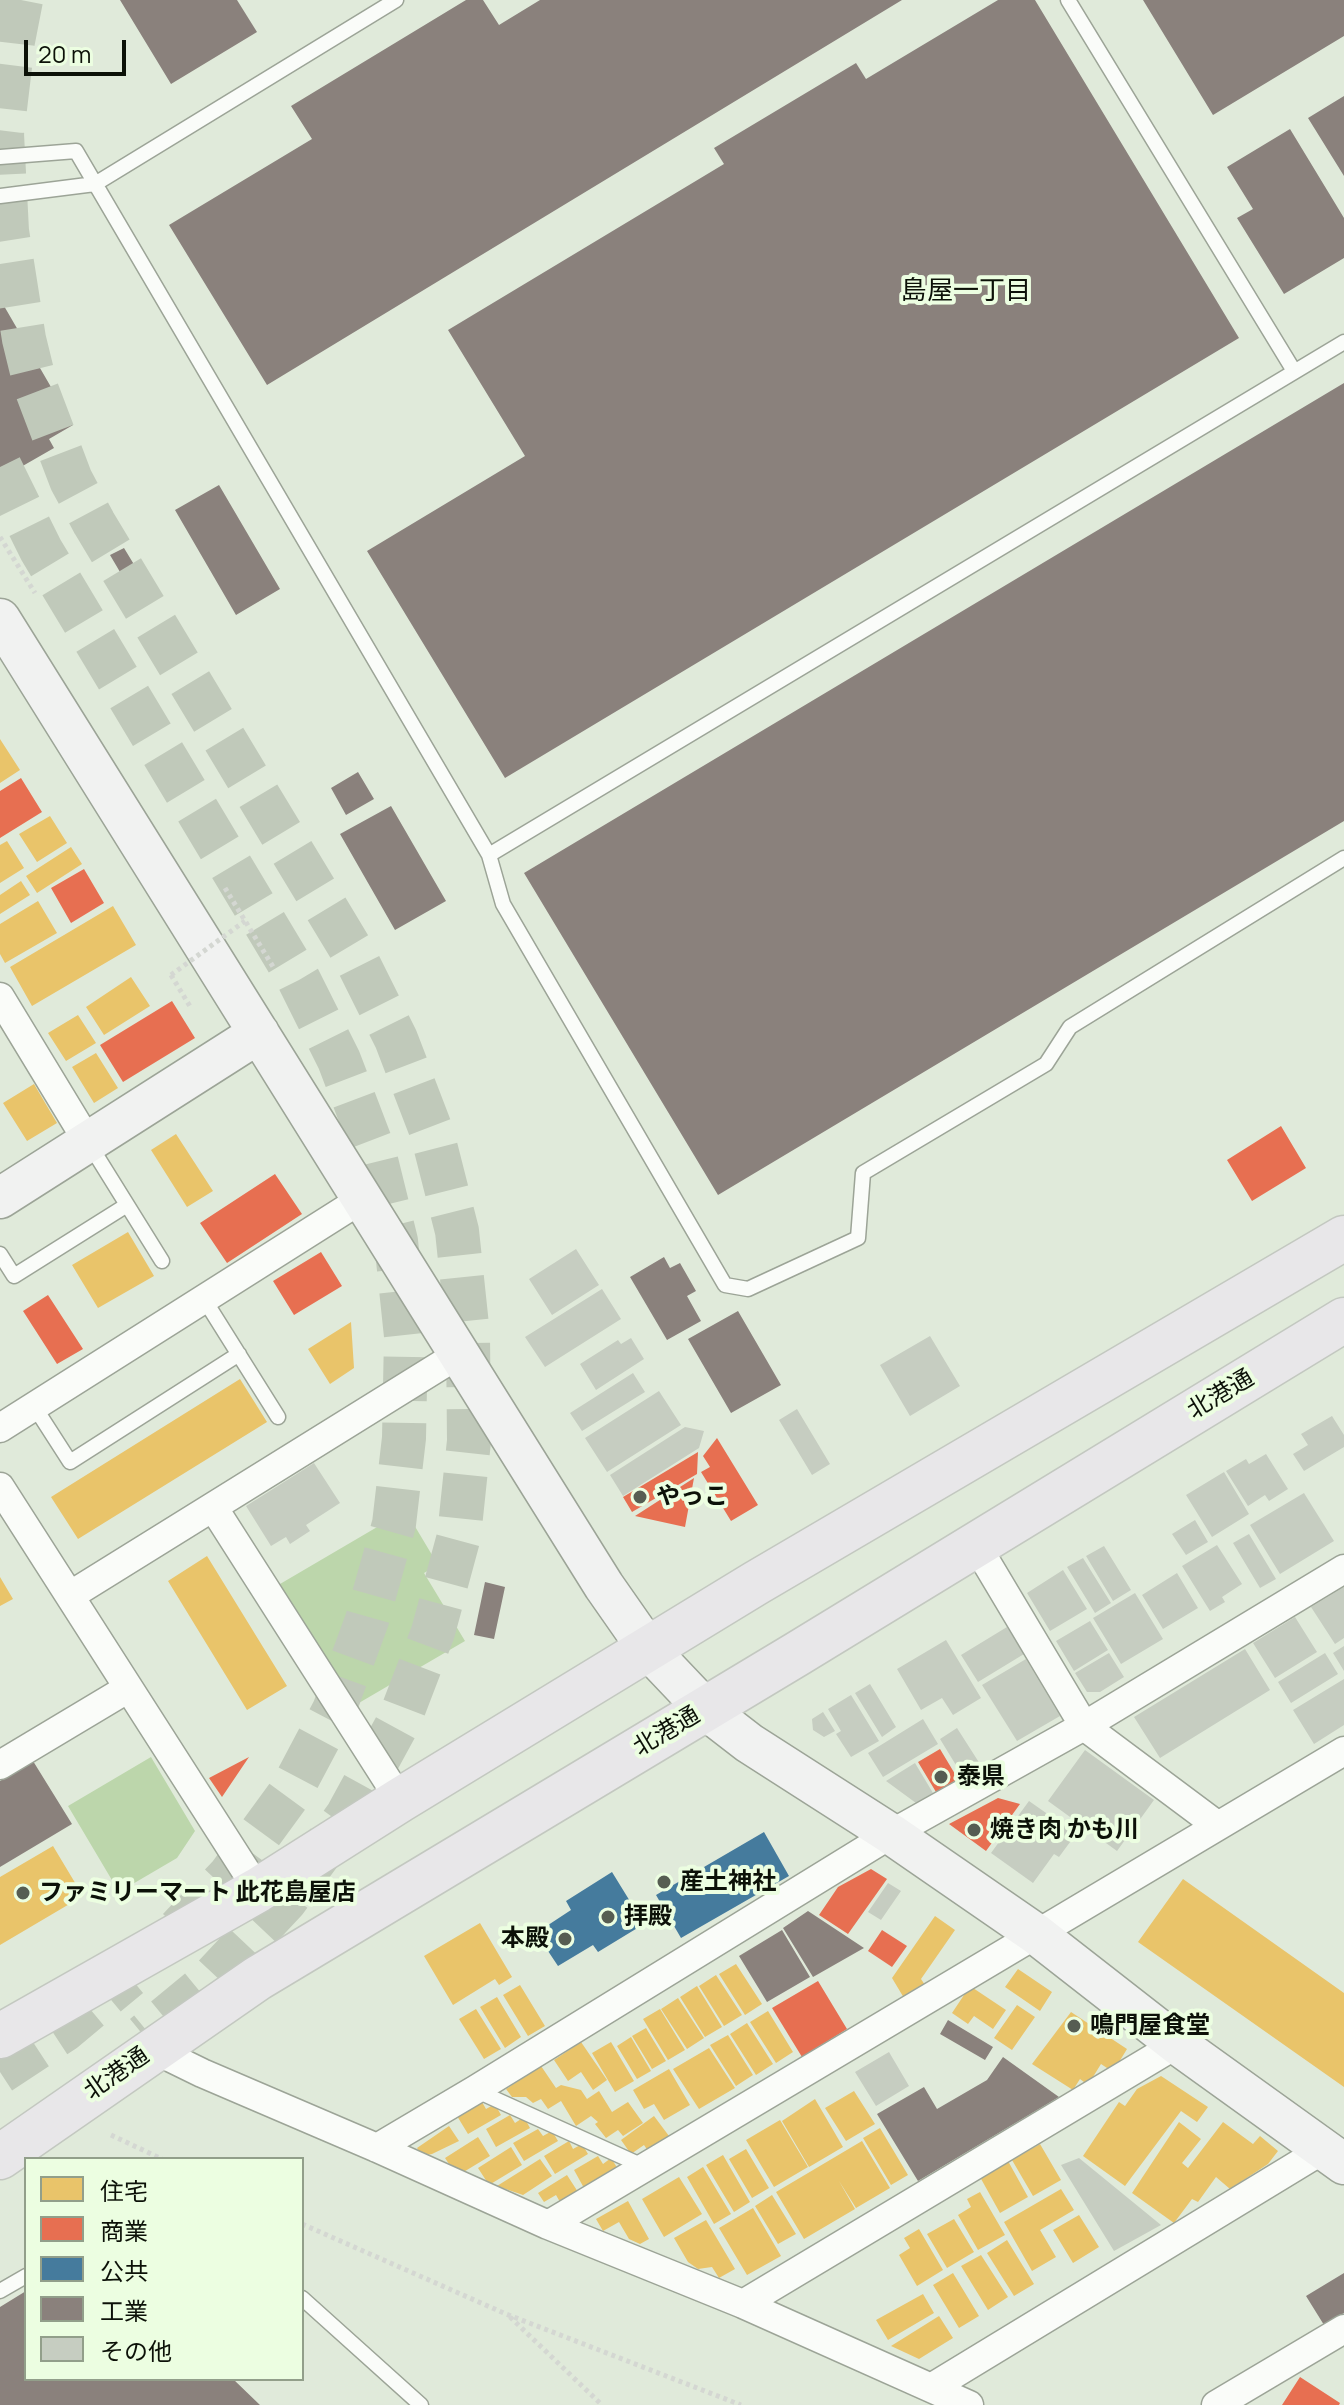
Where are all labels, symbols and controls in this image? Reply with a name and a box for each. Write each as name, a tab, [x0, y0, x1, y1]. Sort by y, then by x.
scale bar	[28, 24, 130, 74]
text: 20 m	[38, 37, 91, 70]
district label: 島屋一丁目	[901, 276, 1031, 308]
street label: 北港通	[1183, 1364, 1259, 1426]
place label: やっこ	[656, 1483, 728, 1511]
marker: やっこ	[631, 1488, 649, 1506]
street label: 北港通	[629, 1701, 705, 1763]
place label: 泰県	[957, 1763, 1005, 1791]
marker: 泰県	[932, 1768, 950, 1786]
place label: 焼き肉 かも川	[990, 1816, 1139, 1844]
marker: 焼き肉 かも川	[965, 1821, 983, 1839]
place label: 産土神社	[680, 1868, 776, 1896]
marker: 産土神社	[655, 1873, 673, 1891]
place label: ファミリーマート 此花島屋店	[39, 1879, 356, 1907]
marker: ファミリーマート 此花島屋店	[14, 1884, 32, 1902]
place label: 拝殿	[624, 1903, 672, 1931]
marker: 拝殿	[599, 1908, 617, 1926]
place label: 本殿	[501, 1925, 549, 1953]
marker: 本殿	[556, 1930, 574, 1948]
place label: 鳴門屋食堂	[1090, 2012, 1210, 2040]
marker: 鳴門屋食堂	[1065, 2017, 1083, 2035]
street label: 北港通	[79, 2042, 155, 2106]
legend	[24, 2157, 304, 2381]
text: 住宅	[100, 2174, 148, 2207]
text: 商業	[100, 2214, 148, 2247]
text: 公共	[100, 2254, 148, 2287]
text: 工業	[100, 2294, 148, 2327]
text: その他	[100, 2334, 172, 2367]

